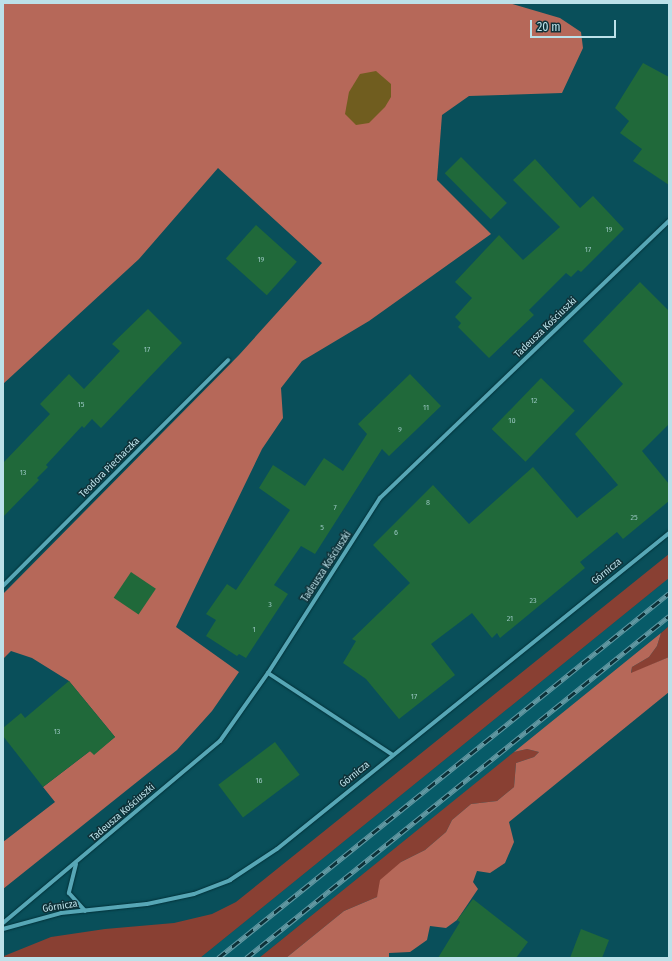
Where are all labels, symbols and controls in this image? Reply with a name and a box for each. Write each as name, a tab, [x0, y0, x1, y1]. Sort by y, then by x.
scale bar	[532, 12, 618, 38]
text: 20 m	[537, 20, 561, 34]
house number: 19	[605, 225, 613, 235]
house number: 17	[585, 245, 591, 255]
house number: 19	[257, 255, 265, 265]
street label: Tadeusza Kościuszki	[512, 295, 580, 361]
house number: 17	[144, 345, 150, 355]
house number: 12	[531, 396, 537, 406]
house number: 15	[78, 400, 84, 410]
house number: 11	[423, 403, 429, 413]
house number: 10	[508, 416, 516, 426]
house number: 9	[398, 425, 402, 435]
street label: Teodora Piechaczka	[77, 435, 143, 501]
house number: 13	[20, 468, 26, 478]
house number: 8	[426, 498, 430, 508]
house number: 7	[333, 503, 337, 513]
house number: 25	[630, 513, 638, 523]
house number: 5	[320, 523, 324, 533]
house number: 6	[394, 528, 398, 538]
street label: Tadeusza Kościuszki	[300, 529, 354, 605]
street label: Górnicza	[590, 556, 624, 588]
house number: 23	[529, 596, 537, 606]
house number: 3	[268, 600, 272, 610]
house number: 21	[507, 614, 513, 624]
house number: 1	[252, 625, 256, 635]
house number: 17	[411, 692, 417, 702]
house number: 13	[54, 727, 60, 737]
street label: Górnicza	[338, 759, 372, 791]
house number: 16	[255, 776, 263, 786]
street label: Tadeusza Kościuszki	[88, 782, 158, 844]
street label: Górnicza	[42, 898, 78, 916]

